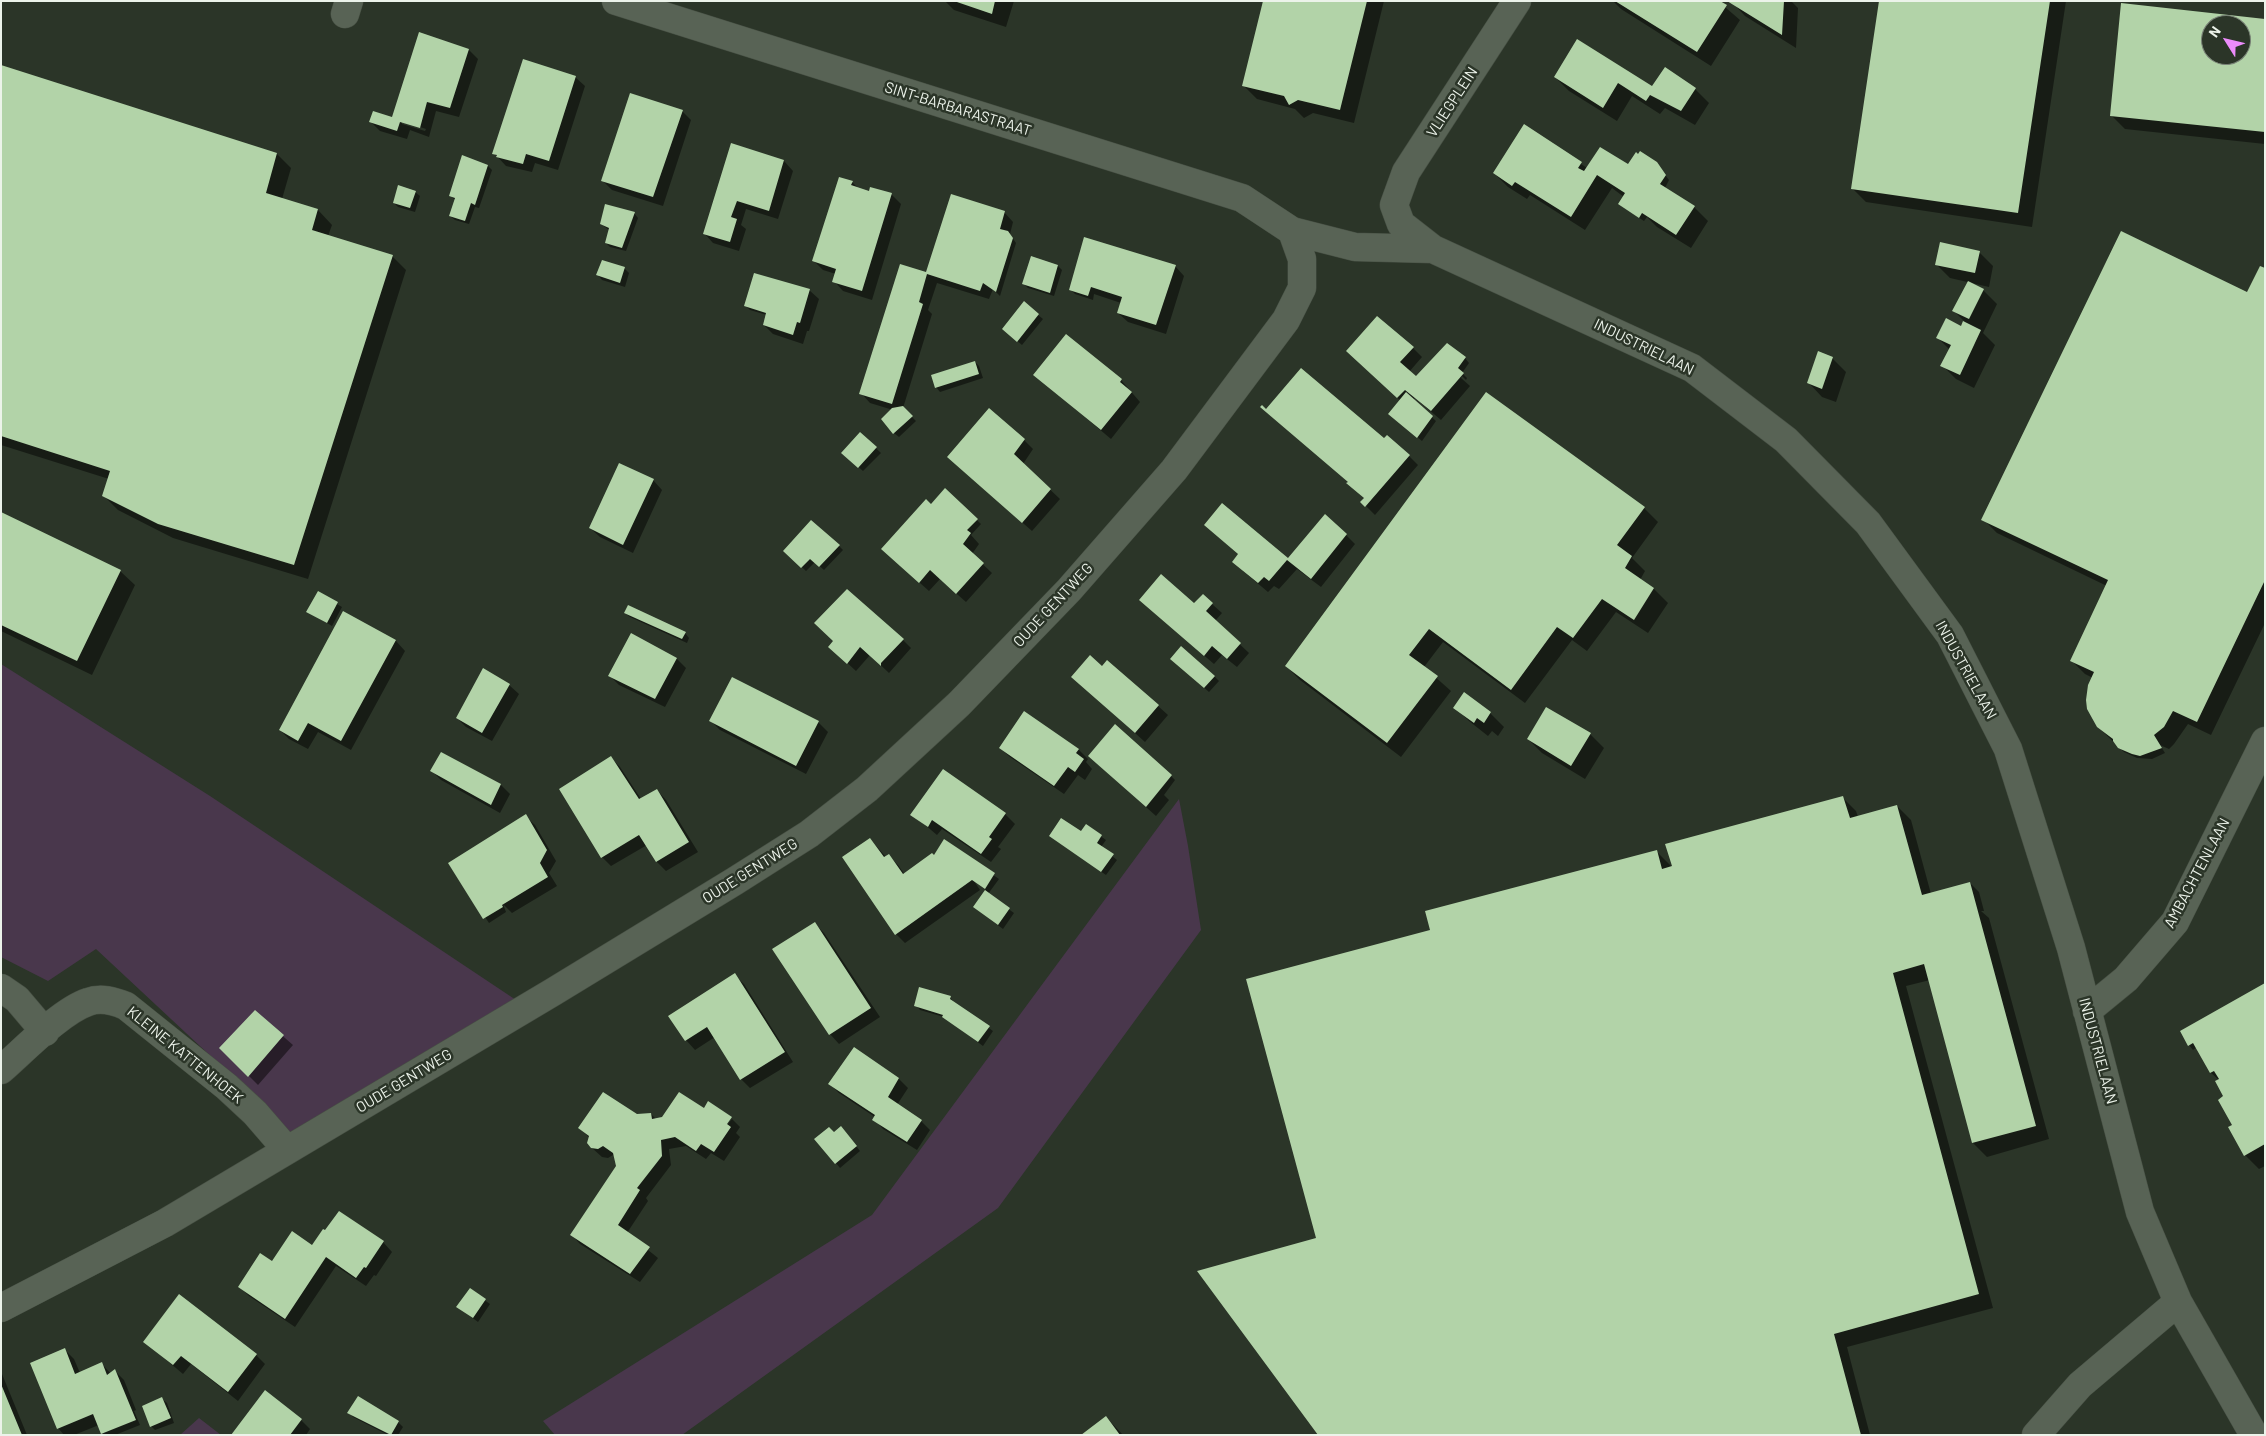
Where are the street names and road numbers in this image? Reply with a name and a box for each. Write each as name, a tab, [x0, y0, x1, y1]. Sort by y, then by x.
street label: VLIEGPLEIN	[1423, 64, 1481, 140]
street label: SINT-BARBARASTRAAT	[882, 78, 1034, 140]
street label: INDUSTRIELAAN	[1591, 315, 1697, 379]
street label: OUDE GENTWEG	[1009, 559, 1097, 651]
street label: INDUSTRIELAAN	[1932, 618, 2000, 722]
street label: AMBACHTENLAAN	[2160, 815, 2234, 931]
street label: OUDE GENTWEG	[699, 835, 801, 907]
street label: INDUSTRIELAAN	[2075, 996, 2121, 1106]
street label: KLEINE KATTENHOEK	[123, 1003, 247, 1107]
street label: OUDE GENTWEG	[353, 1045, 455, 1117]

